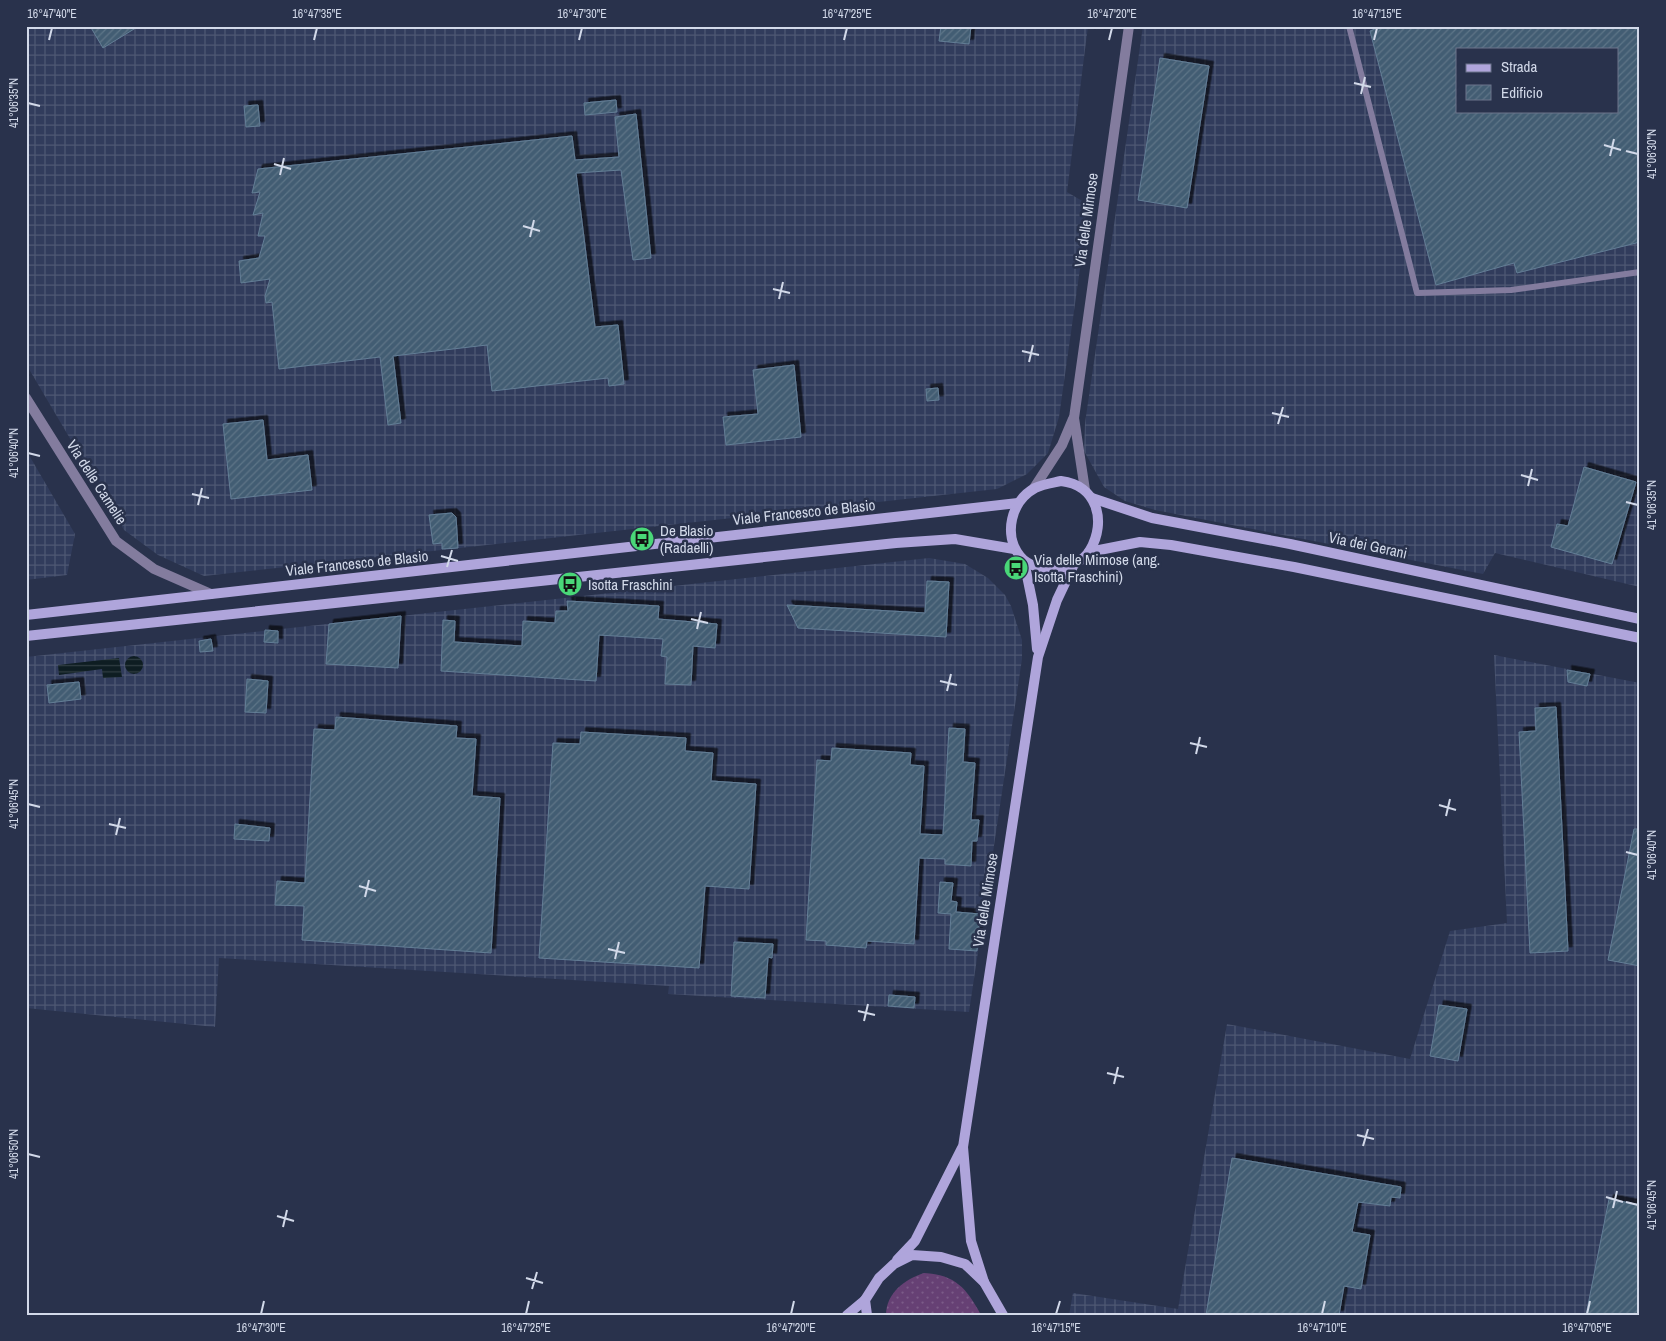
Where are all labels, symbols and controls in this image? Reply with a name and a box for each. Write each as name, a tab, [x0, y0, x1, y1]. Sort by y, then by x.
text: 16°47'40"E	[27, 6, 77, 22]
text: 16°47'35"E	[292, 6, 342, 22]
text: 16°47'30"E	[557, 6, 607, 22]
text: 16°47'25"E	[822, 6, 872, 22]
text: 16°47'20"E	[1087, 6, 1137, 22]
text: 16°47'15"E	[1352, 6, 1402, 22]
legend	[1456, 48, 1618, 112]
text: Strada	[1501, 56, 1537, 77]
text: 41°06'35"N	[6, 78, 22, 128]
text: Edificio	[1501, 82, 1543, 103]
text: 41°06'30"N	[1644, 129, 1660, 179]
street label: Via delle Mimose	[1069, 171, 1103, 268]
text: 41°06'40"N	[6, 428, 22, 478]
street label: Via delle Camelie	[62, 436, 132, 528]
text: 41°06'35"N	[1644, 480, 1660, 530]
street label: Viale Francesco de Blasio	[732, 494, 877, 530]
place label: De Blasio (Radaelli)	[660, 520, 713, 558]
bus stop icon: De Blasio (Radaelli)	[629, 526, 655, 552]
street label: Via dei Gerani	[1327, 526, 1409, 564]
street label: Viale Francesco de Blasio	[285, 545, 430, 581]
place label: Via delle Mimose (ang. Isotta Fraschini)	[1034, 549, 1160, 587]
bus stop icon: Via delle Mimose (ang. Isotta Fraschini)	[1003, 555, 1029, 581]
bus stop icon: Isotta Fraschini	[557, 571, 583, 597]
place label: Isotta Fraschini	[588, 574, 673, 595]
text: 41°06'45"N	[6, 779, 22, 829]
text: 41°06'40"N	[1644, 830, 1660, 880]
street label: Via delle Mimose	[967, 851, 1003, 948]
text: 41°06'50"N	[6, 1129, 22, 1179]
text: 41°06'45"N	[1644, 1180, 1660, 1230]
text: 16°47'30"E	[236, 1320, 286, 1336]
text: 16°47'25"E	[501, 1320, 551, 1336]
text: 16°47'20"E	[766, 1320, 816, 1336]
text: 16°47'15"E	[1031, 1320, 1081, 1336]
text: 16°47'10"E	[1297, 1320, 1347, 1336]
text: 16°47'05"E	[1562, 1320, 1612, 1336]

